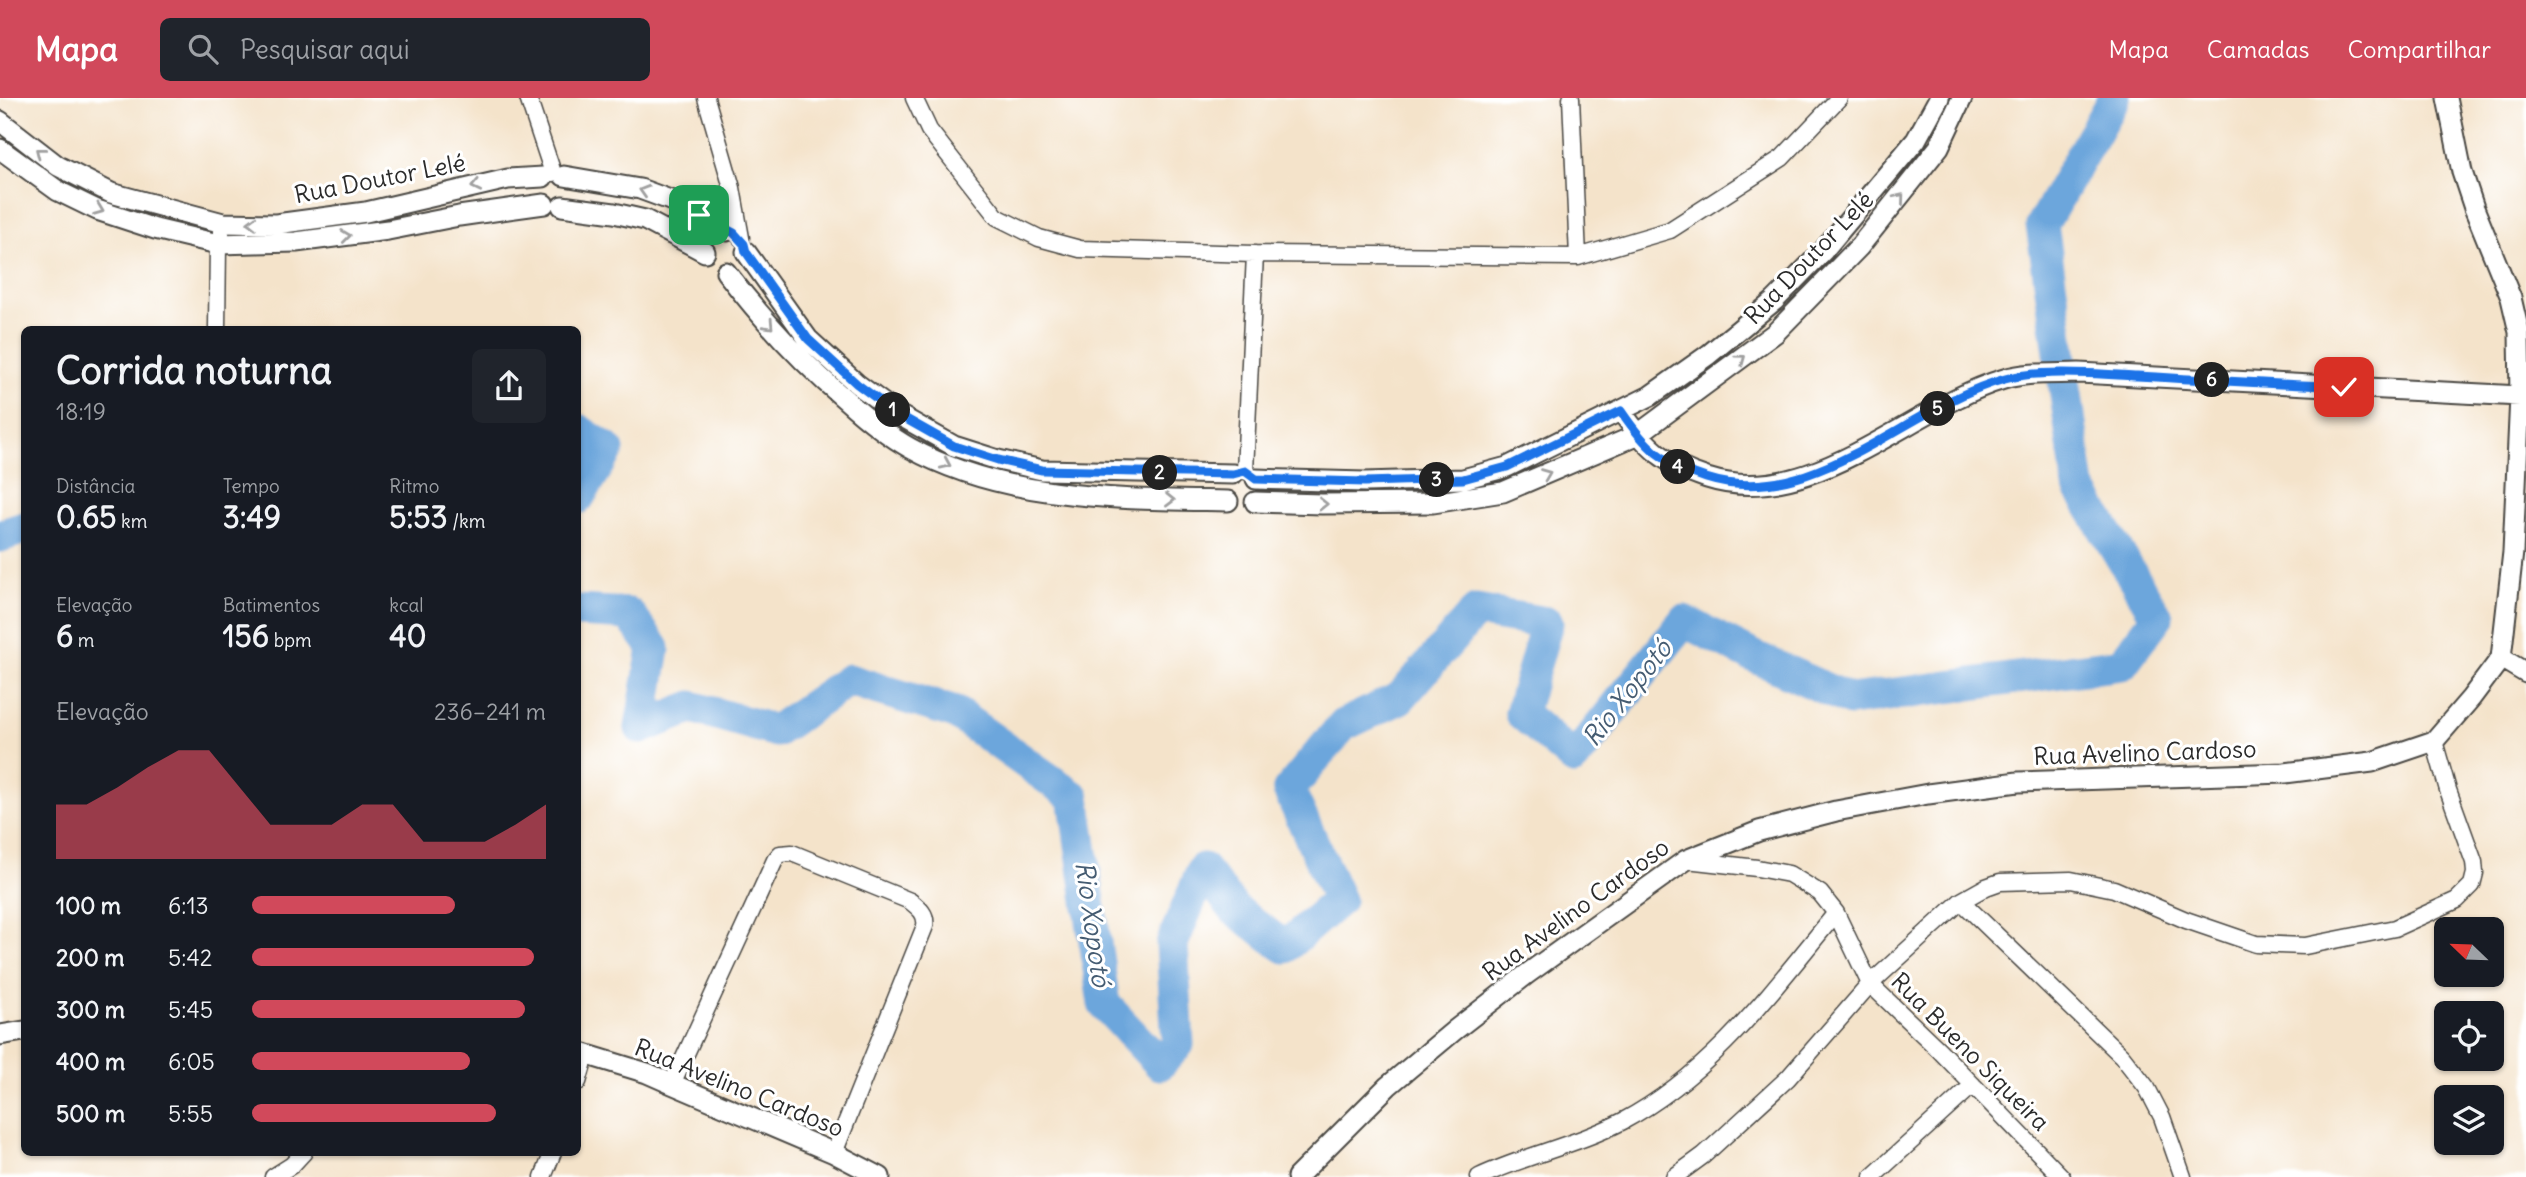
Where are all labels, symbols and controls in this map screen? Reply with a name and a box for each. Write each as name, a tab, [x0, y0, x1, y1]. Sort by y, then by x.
search box	[160, 18, 650, 81]
text: Mapa	[35, 28, 118, 70]
icon: search	[184, 30, 222, 68]
text: Pesquisar aqui	[240, 33, 410, 66]
text: Mapa	[2108, 34, 2169, 64]
text: Camadas	[2207, 34, 2310, 64]
text: Compartilhar	[2348, 34, 2491, 64]
one-way arrow	[35, 147, 48, 160]
street label: Rua Doutor Lelé	[292, 147, 468, 209]
one-way arrow	[470, 178, 482, 192]
street label: Rua Doutor Lelé	[1737, 184, 1879, 330]
one-way arrow	[638, 185, 651, 199]
pin	[669, 185, 729, 245]
one-way arrow	[1892, 193, 1904, 206]
icon: arrive	[680, 196, 718, 234]
one-way arrow	[92, 202, 105, 216]
one-way arrow	[246, 216, 257, 231]
one-way arrow	[340, 228, 352, 243]
one-way arrow	[760, 317, 773, 330]
text: Corrida noturna	[56, 347, 332, 394]
button: share	[472, 349, 546, 423]
one-way arrow	[1733, 355, 1745, 367]
pin	[2314, 357, 2374, 417]
pin: 6	[2194, 362, 2230, 398]
text: 6	[2206, 367, 2217, 391]
icon: check	[2325, 368, 2363, 406]
pin: 1	[876, 392, 910, 428]
pin: 5	[1920, 392, 1955, 426]
text: 5	[1932, 396, 1943, 420]
text: 18:19	[56, 397, 106, 426]
text: 1	[889, 397, 896, 421]
pin: 4	[1660, 450, 1696, 484]
text: 4	[1672, 454, 1683, 478]
one-way arrow	[939, 456, 951, 470]
pin: 2	[1142, 456, 1178, 490]
text: 2	[1154, 460, 1165, 484]
pin: 3	[1420, 462, 1454, 498]
text: 3	[1431, 467, 1442, 491]
one-way arrow	[1539, 468, 1551, 482]
text: Distância	[56, 474, 135, 498]
text: Tempo	[223, 474, 280, 498]
text: Ritmo	[389, 474, 439, 498]
one-way arrow	[1165, 492, 1175, 508]
one-way arrow	[1318, 496, 1329, 512]
text: 0.65	[56, 498, 117, 536]
text: 3:49	[223, 498, 281, 536]
text: 5:53	[389, 498, 448, 536]
text: km	[117, 509, 147, 533]
text: /km	[448, 509, 485, 533]
text: Elevação	[56, 593, 133, 617]
text: Batimentos	[223, 593, 320, 617]
text: kcal	[389, 593, 424, 617]
text: 6	[56, 617, 73, 655]
text: 156	[223, 617, 269, 655]
text: 40	[389, 617, 426, 655]
text: m	[73, 628, 95, 652]
text: bpm	[269, 628, 312, 652]
water label: Rio Xopotó	[1575, 632, 1679, 753]
text: Elevação	[56, 697, 149, 726]
text: 236–241 m	[434, 697, 546, 726]
street label: Rua Avelino Cardoso	[2033, 733, 2257, 771]
street label: Rua Avelino Cardoso	[1476, 832, 1674, 987]
water label: Rio Xopotó	[1068, 859, 1119, 990]
text: 100 m	[56, 891, 121, 920]
text: 6:13	[168, 891, 209, 920]
north arrow	[2434, 917, 2504, 987]
map controls	[2434, 917, 2504, 1155]
text: 200 m	[56, 943, 125, 972]
text: 5:42	[168, 943, 212, 972]
street label: Rua Bueno Siqueira	[1885, 966, 2056, 1137]
text: 300 m	[56, 995, 125, 1024]
text: 5:45	[168, 995, 213, 1024]
button: locate	[2434, 1001, 2504, 1071]
street label: Rua Avelino Cardoso	[630, 1031, 848, 1143]
text: 400 m	[56, 1047, 125, 1076]
text: 6:05	[168, 1047, 215, 1076]
button: layers	[2434, 1085, 2504, 1155]
text: 500 m	[56, 1099, 125, 1128]
text: 5:55	[168, 1099, 213, 1128]

